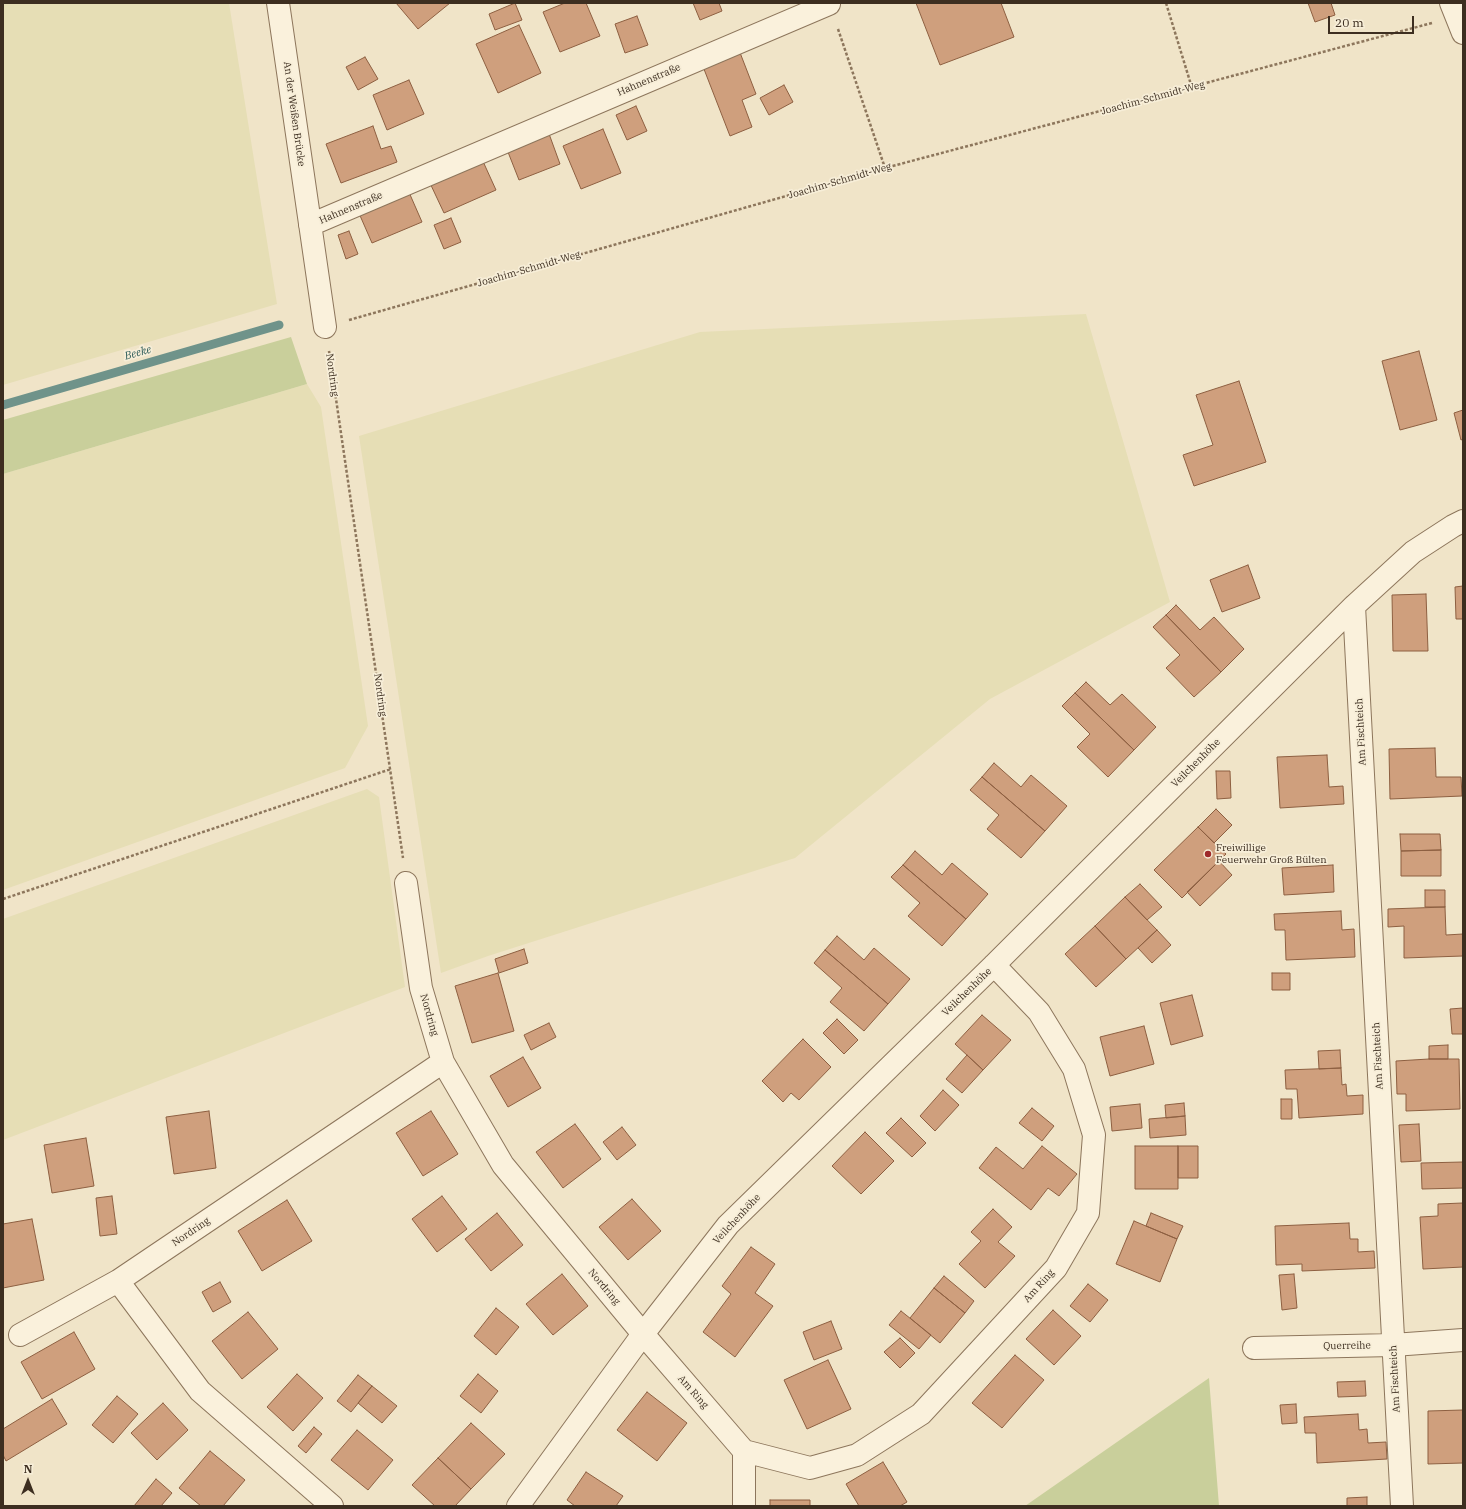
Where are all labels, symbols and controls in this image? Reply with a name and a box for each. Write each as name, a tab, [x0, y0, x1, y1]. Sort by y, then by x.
scale bar	[1330, 8, 1416, 34]
text: 20 m	[1335, 15, 1364, 30]
street label: An der Weißen Brücke	[281, 61, 307, 167]
street label: Hahnenstraße	[615, 61, 683, 99]
street label: Joachim-Schmidt-Weg	[1100, 78, 1206, 118]
street label: Joachim-Schmidt-Weg	[787, 161, 893, 201]
street label: Hahnenstraße	[317, 189, 385, 227]
street label: Joachim-Schmidt-Weg	[476, 249, 582, 289]
water label: Beeke	[123, 343, 153, 363]
street label: Nordring	[323, 353, 341, 397]
street label: Nordring	[371, 673, 389, 717]
street label: Am Fischteich	[1353, 698, 1369, 766]
street label: Veilchenhöhe	[1169, 736, 1223, 790]
place label: Freiwillige Feuerwehr Groß Bülten	[1216, 842, 1327, 866]
marker: Freiwillige Feuerwehr Groß Bülten	[1203, 849, 1213, 859]
street label: Veilchenhöhe	[940, 965, 994, 1019]
street label: Nordring	[417, 993, 441, 1037]
street label: Am Fischteich	[1370, 1022, 1386, 1090]
street label: Veilchenhöhe	[711, 1191, 763, 1247]
street label: Nordring	[170, 1215, 212, 1249]
street label: Nordring	[585, 1267, 623, 1307]
street label: Am Ring	[1021, 1267, 1057, 1305]
street label: Querreihe	[1323, 1340, 1371, 1352]
street label: Am Fischteich	[1387, 1345, 1403, 1413]
street label: Am Ring	[675, 1373, 711, 1411]
north arrow	[8, 1461, 48, 1501]
text: N	[24, 1462, 32, 1476]

